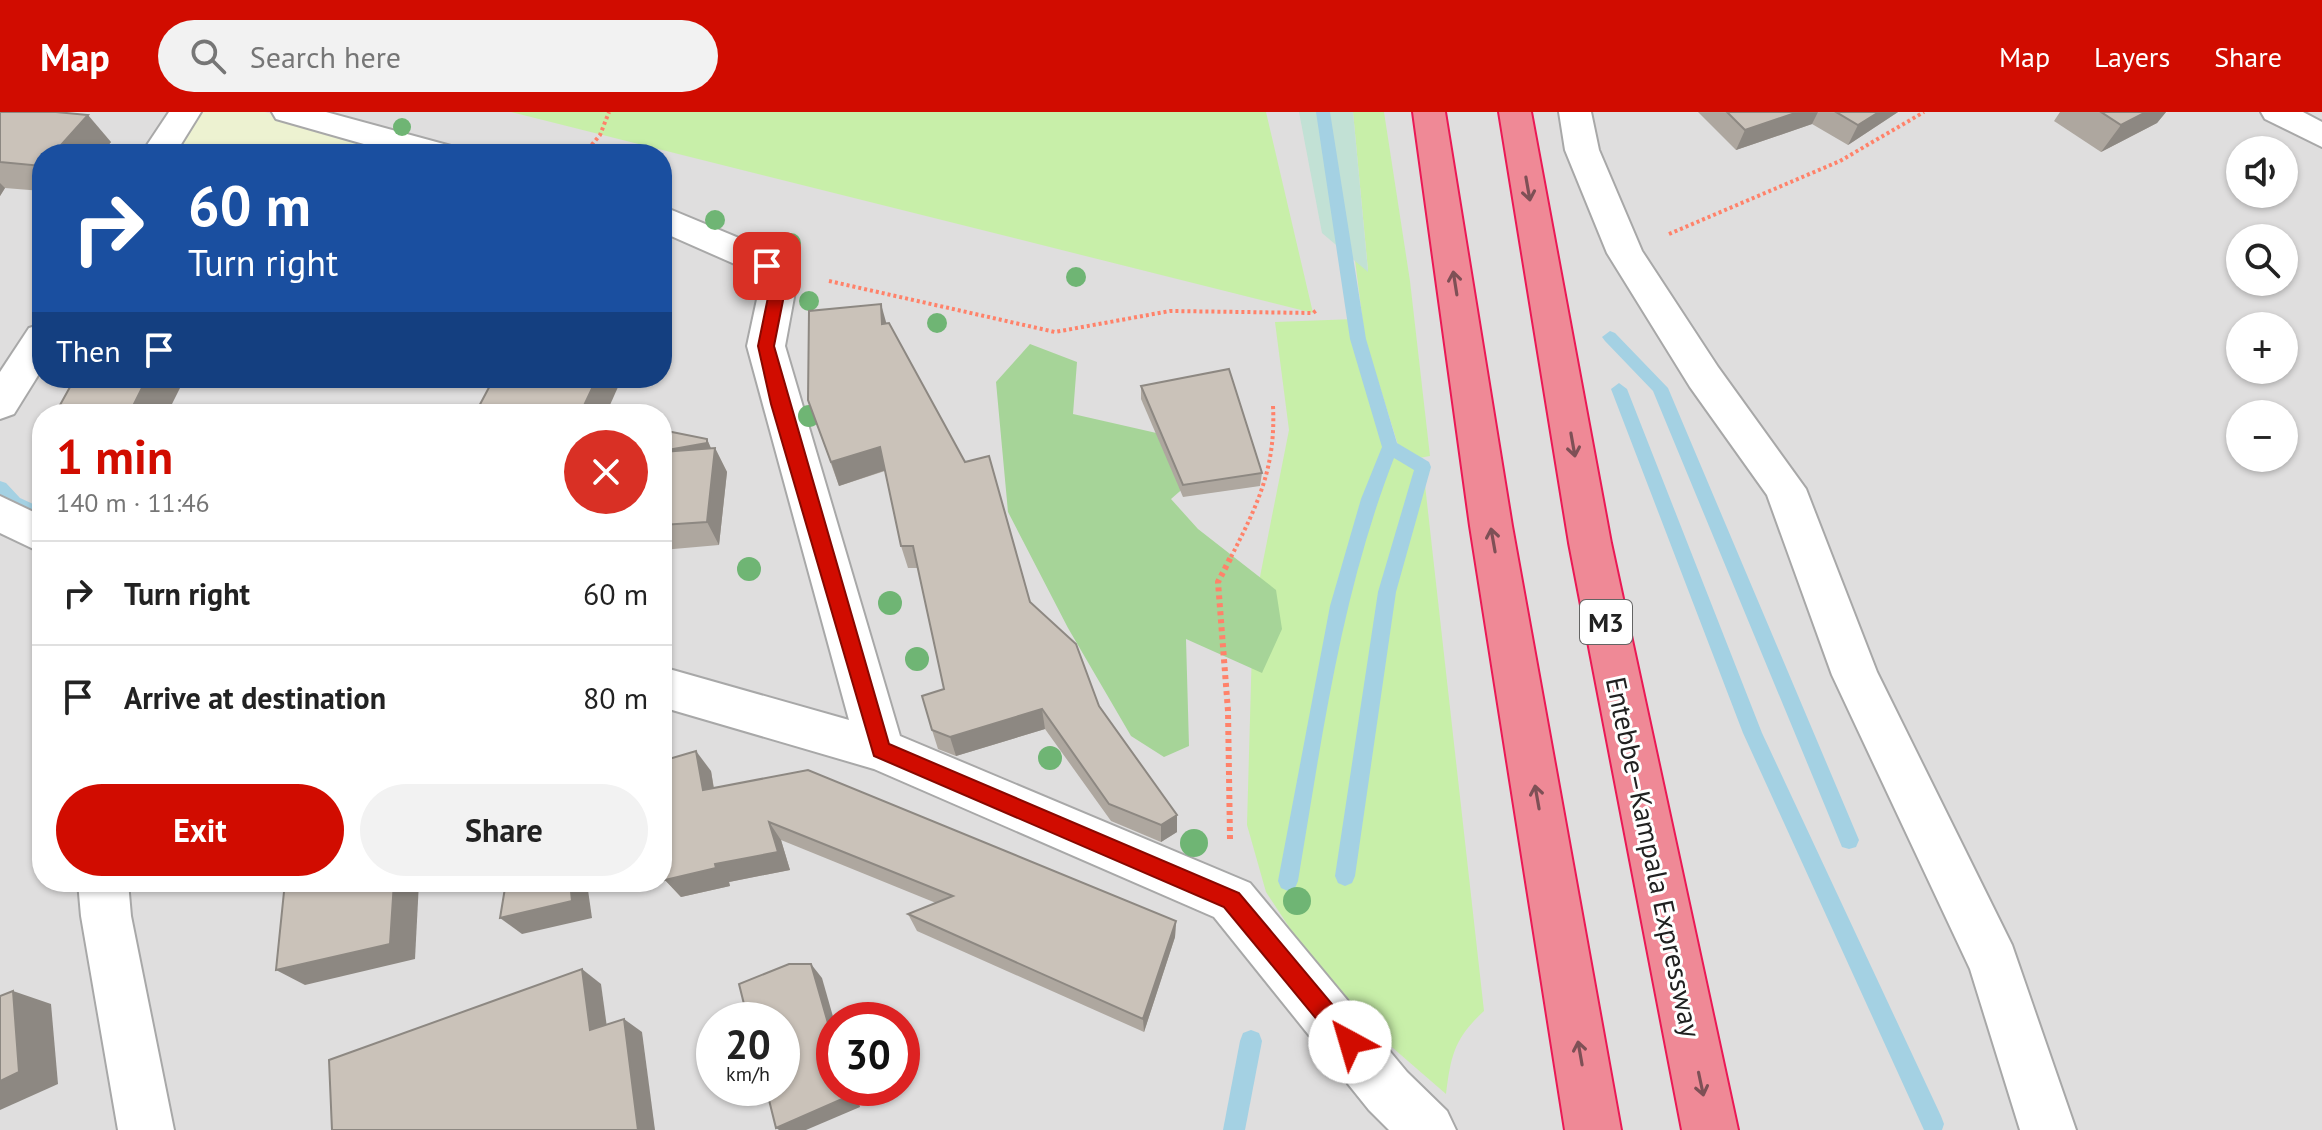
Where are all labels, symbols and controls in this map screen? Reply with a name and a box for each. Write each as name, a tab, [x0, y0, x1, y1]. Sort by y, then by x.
search box	[158, 20, 718, 92]
text: Map	[40, 32, 110, 81]
icon: search	[186, 34, 230, 78]
text: Search here	[250, 37, 401, 76]
text: Map	[1999, 38, 2050, 75]
text: Layers	[2094, 38, 2170, 75]
text: Share	[2214, 38, 2282, 75]
map controls	[2226, 136, 2298, 472]
button: sound	[2226, 136, 2298, 208]
text: 60 m	[188, 169, 311, 241]
icon: right	[56, 176, 160, 280]
one-way arrow	[1522, 176, 1537, 201]
button: search	[2226, 224, 2298, 296]
pin	[733, 232, 801, 300]
text: Turn right	[188, 239, 338, 286]
icon: arrive	[745, 244, 789, 288]
one-way arrow	[1446, 271, 1461, 296]
button: +	[2226, 312, 2298, 384]
icon: arrive	[137, 328, 181, 372]
text: Then	[56, 331, 121, 370]
button: −	[2226, 400, 2298, 472]
text: 1 min	[56, 425, 173, 487]
button: close	[564, 430, 648, 514]
one-way arrow	[1567, 432, 1582, 457]
text: 140 m · 11:46	[56, 486, 210, 519]
one-way arrow	[1485, 528, 1500, 554]
icon: right	[56, 571, 100, 615]
text: Turn right	[124, 574, 250, 613]
text: 60 m	[583, 574, 648, 613]
road number: M3	[1580, 600, 1632, 644]
street label: Entebbe–Kampala Expressway	[1598, 673, 1710, 1041]
icon: arrive	[56, 675, 100, 719]
text: Arrive at destination	[124, 678, 386, 717]
text: 80 m	[583, 678, 648, 717]
button: Exit	[56, 784, 344, 876]
button: Share	[360, 784, 648, 876]
one-way arrow	[1528, 785, 1543, 810]
position arrow	[1308, 1000, 1392, 1084]
speed limit sign: 30	[816, 1002, 920, 1106]
text: 20	[725, 1018, 771, 1070]
one-way arrow	[1572, 1041, 1587, 1066]
text: km/h	[726, 1061, 770, 1087]
one-way arrow	[1694, 1071, 1709, 1097]

